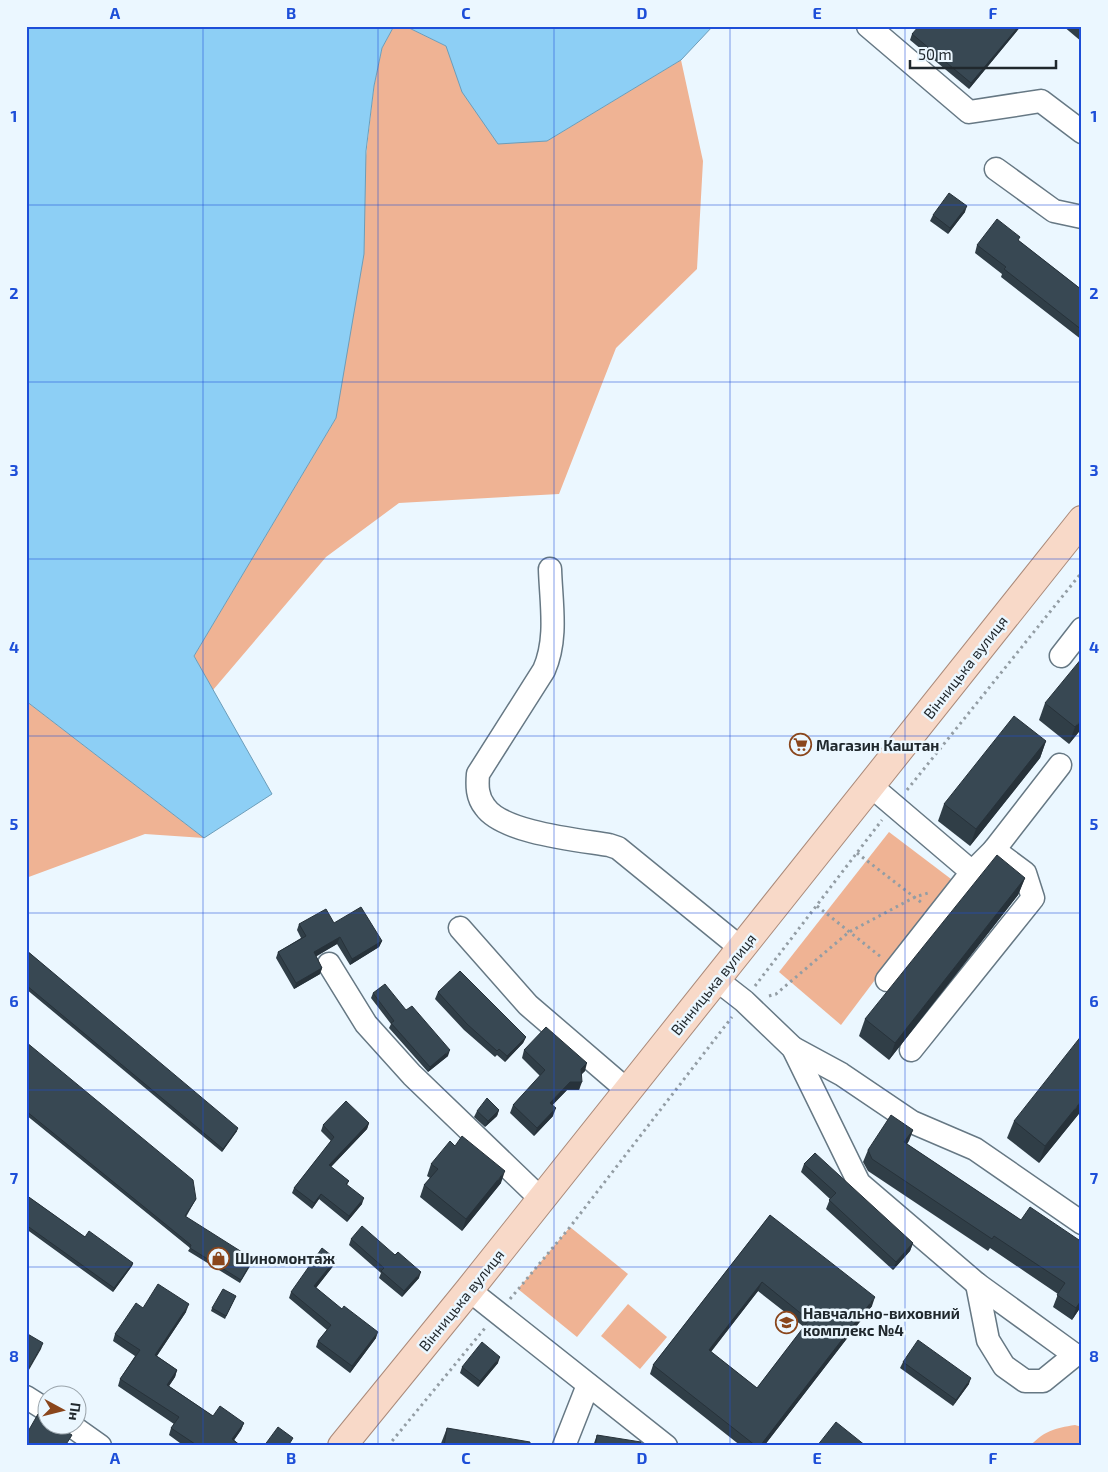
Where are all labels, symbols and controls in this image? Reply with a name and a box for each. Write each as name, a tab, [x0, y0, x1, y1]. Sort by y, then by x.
text: A	[110, 3, 121, 22]
text: B	[286, 3, 296, 22]
text: C	[461, 3, 471, 22]
text: D	[637, 3, 648, 22]
text: E	[812, 3, 822, 22]
text: F	[989, 3, 998, 22]
scale bar	[910, 38, 1057, 70]
text: 50 m	[918, 45, 952, 63]
text: 1	[11, 106, 17, 125]
text: 1	[1091, 106, 1097, 125]
text: 2	[9, 283, 19, 302]
text: 2	[1089, 283, 1099, 302]
text: 3	[9, 460, 19, 479]
text: 3	[1089, 460, 1099, 479]
street label: Вінницька вулиця	[919, 612, 1012, 723]
text: 4	[9, 637, 19, 656]
text: 4	[1089, 637, 1099, 656]
supermarket icon: Магазин Каштан	[788, 733, 812, 757]
place label: Магазин Каштан	[816, 736, 939, 754]
text: 5	[10, 814, 19, 833]
text: 5	[1090, 814, 1099, 833]
street label: Вінницька вулиця	[666, 930, 760, 1039]
text: 6	[9, 991, 19, 1010]
text: 6	[1089, 991, 1099, 1010]
text: 7	[10, 1168, 19, 1187]
text: 7	[1090, 1168, 1099, 1187]
shop icon: Шиномонтаж	[207, 1246, 231, 1270]
street label: Вінницька вулиця	[414, 1246, 508, 1355]
place label: Шиномонтаж	[235, 1249, 336, 1267]
place label: Навчально-виховний комплекс №4	[803, 1304, 960, 1339]
school or university icon: Навчально-виховний комплекс №4	[775, 1310, 799, 1334]
text: 8	[9, 1346, 19, 1365]
text: 8	[1089, 1346, 1099, 1365]
north arrow	[38, 1384, 88, 1434]
text: Пн	[66, 1402, 85, 1422]
text: A	[110, 1448, 121, 1467]
text: B	[286, 1448, 296, 1467]
text: C	[461, 1448, 471, 1467]
text: D	[637, 1448, 648, 1467]
text: E	[812, 1448, 822, 1467]
text: F	[989, 1448, 998, 1467]

